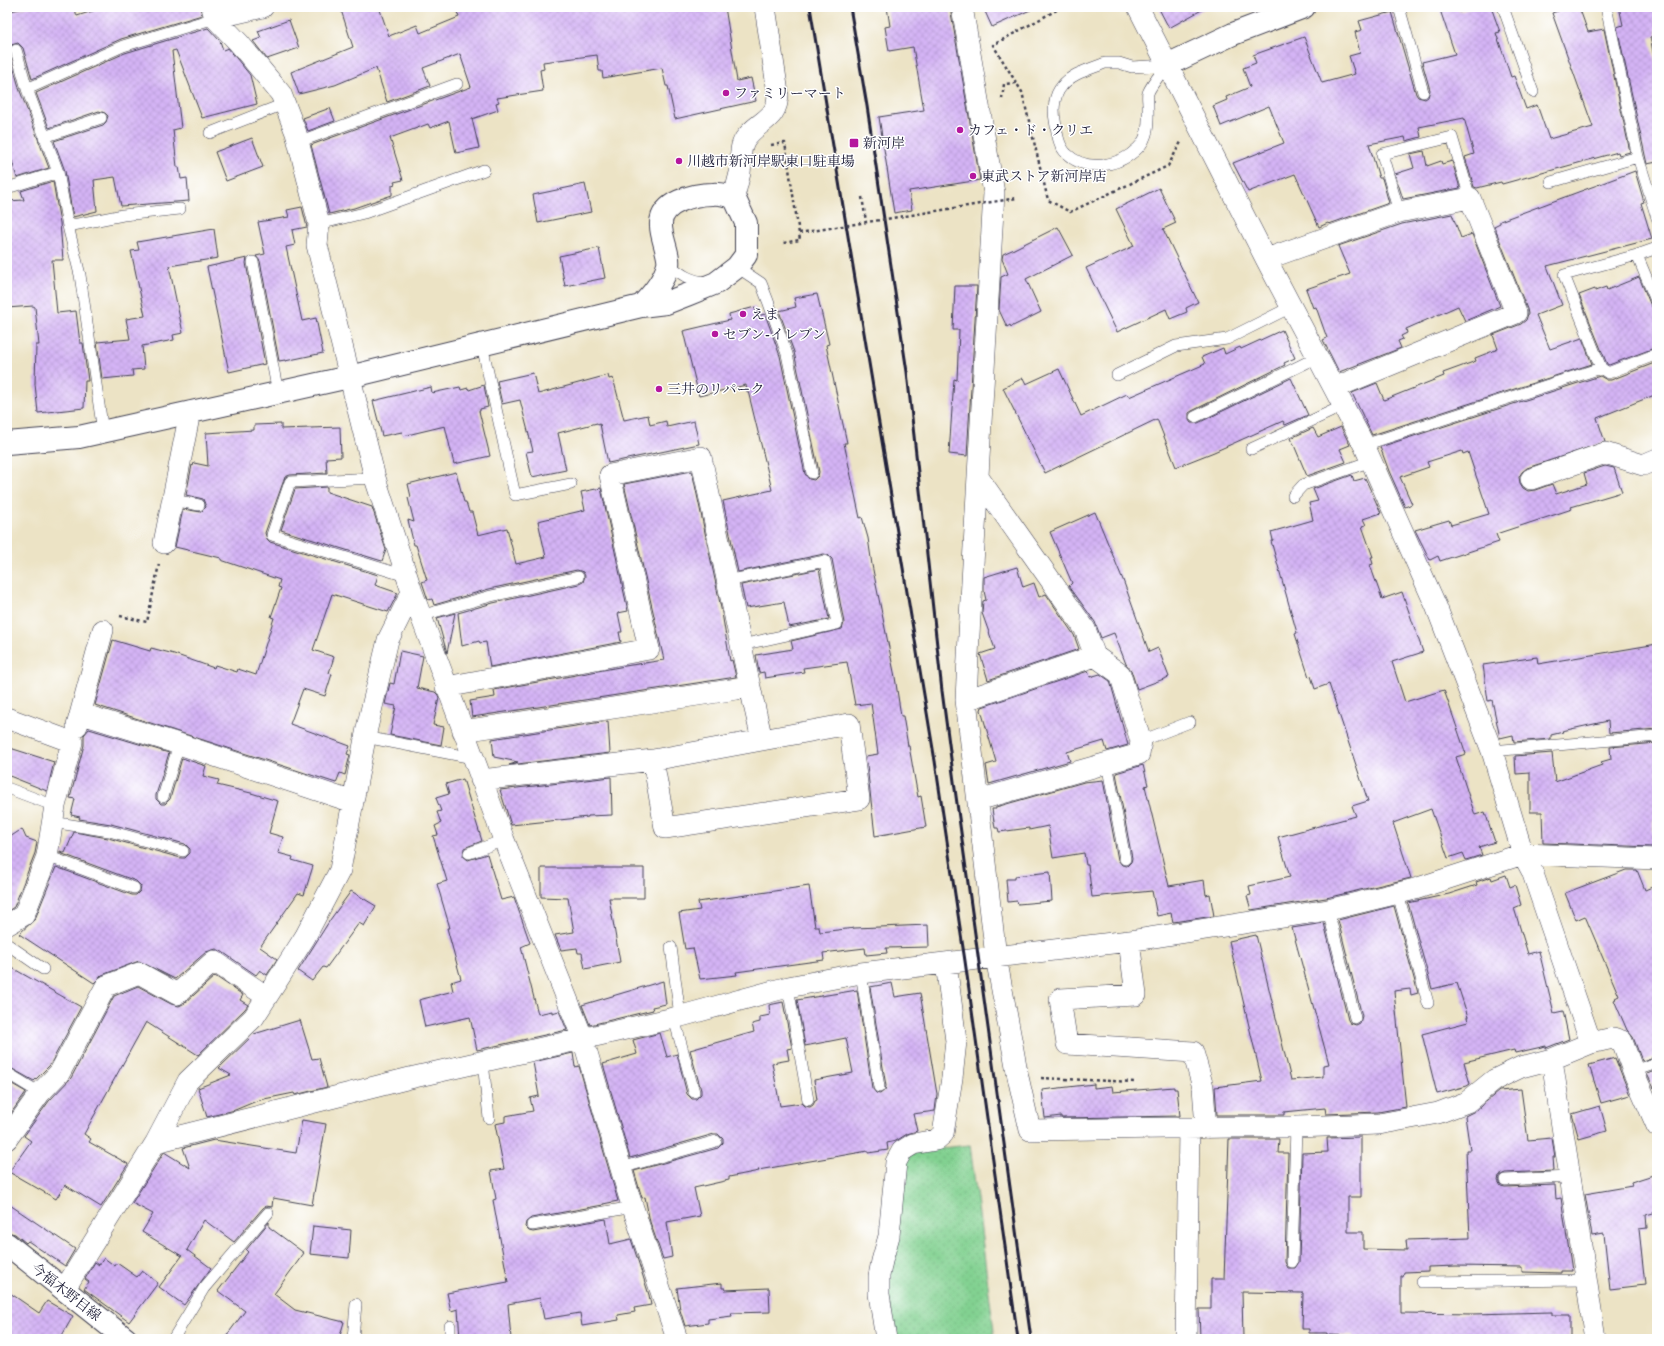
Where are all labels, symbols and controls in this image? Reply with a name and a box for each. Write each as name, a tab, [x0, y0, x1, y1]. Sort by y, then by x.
place label: ファミリーマート	[734, 85, 846, 102]
marker: ファミリーマート	[721, 88, 731, 98]
place label: カフェ・ド・クリエ	[968, 122, 1093, 139]
marker: カフェ・ド・クリエ	[955, 125, 965, 135]
place label: 新河岸	[863, 135, 905, 152]
marker: 新河岸	[848, 137, 860, 149]
place label: 川越市新河岸駅東口駐車場	[687, 153, 855, 170]
marker: 川越市新河岸駅東口駐車場	[674, 156, 684, 166]
place label: 東武ストア新河岸店	[981, 168, 1107, 185]
marker: 東武ストア新河岸店	[968, 171, 978, 181]
place label: えま	[751, 306, 779, 323]
marker: えま	[738, 309, 748, 319]
place label: セブン-イレブン	[723, 326, 826, 343]
marker: セブン-イレブン	[710, 329, 720, 339]
place label: 三井のリパーク	[667, 381, 765, 398]
marker: 三井のリパーク	[654, 384, 664, 394]
street label: 今福木野目線	[28, 1259, 104, 1325]

